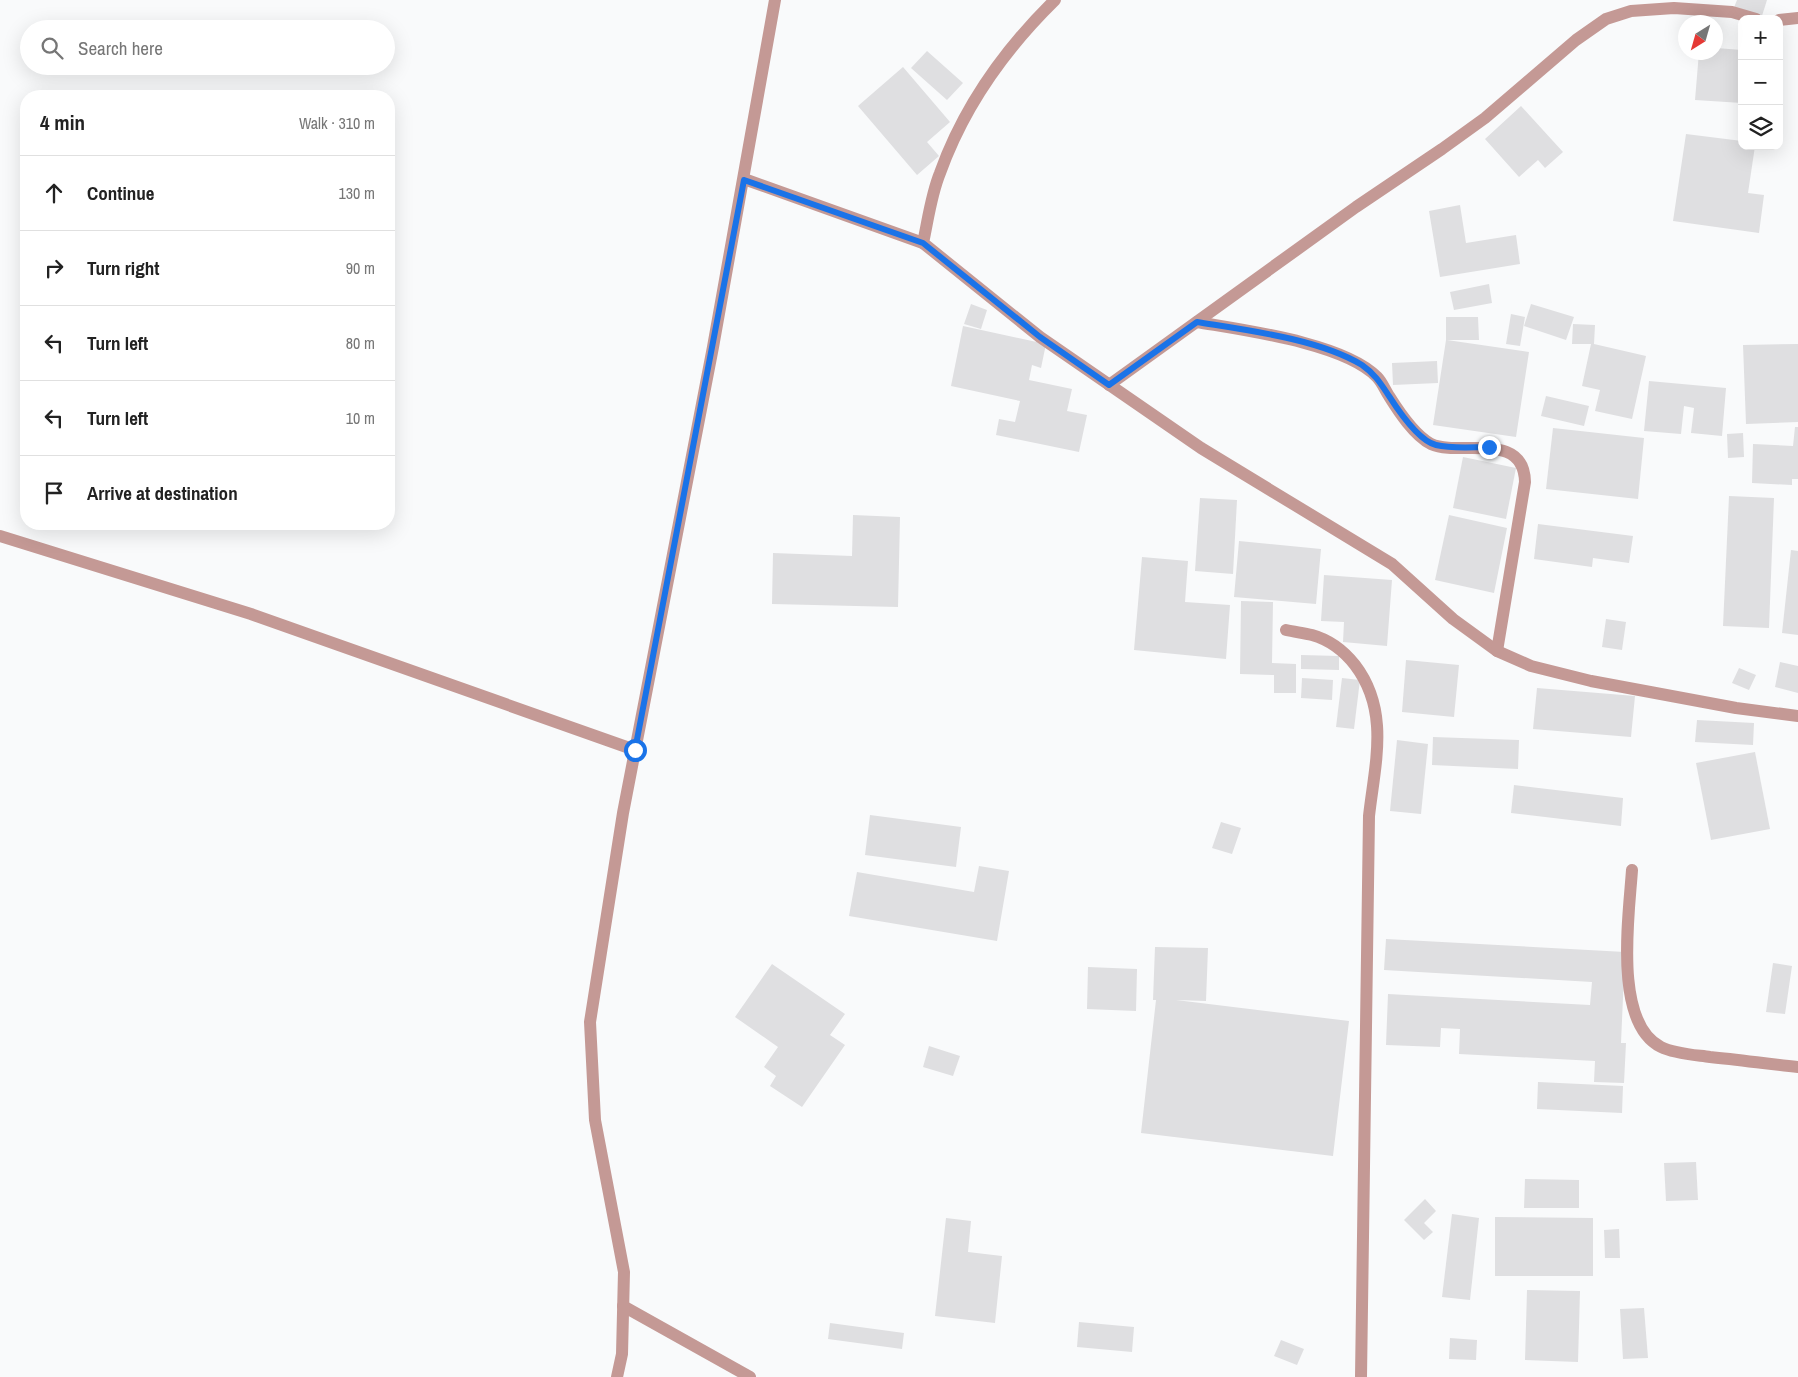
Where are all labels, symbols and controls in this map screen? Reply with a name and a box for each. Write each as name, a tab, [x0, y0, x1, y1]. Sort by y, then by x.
north arrow	[1678, 15, 1723, 60]
map controls	[1738, 15, 1783, 150]
button: +	[1738, 15, 1783, 60]
search box	[20, 20, 395, 75]
icon: search	[38, 34, 66, 62]
text: Search here	[78, 35, 163, 61]
button: −	[1738, 60, 1783, 105]
button: layers	[1738, 105, 1783, 150]
text: 4 min	[40, 108, 85, 137]
text: Walk · 310 m	[299, 112, 375, 134]
icon: ahead	[40, 179, 68, 207]
text: Continue	[87, 180, 155, 206]
text: 130 m	[339, 182, 375, 204]
icon: right	[40, 254, 68, 282]
text: Turn right	[87, 255, 159, 281]
text: 90 m	[346, 257, 375, 279]
icon: left	[40, 329, 68, 357]
text: Turn left	[87, 330, 148, 356]
text: 80 m	[346, 332, 375, 354]
icon: left	[40, 404, 68, 432]
text: Turn left	[87, 405, 148, 431]
text: 10 m	[346, 407, 375, 429]
route end	[1478, 436, 1501, 459]
icon: arrive	[40, 479, 68, 507]
text: Arrive at destination	[87, 480, 238, 506]
route start	[624, 739, 647, 762]

